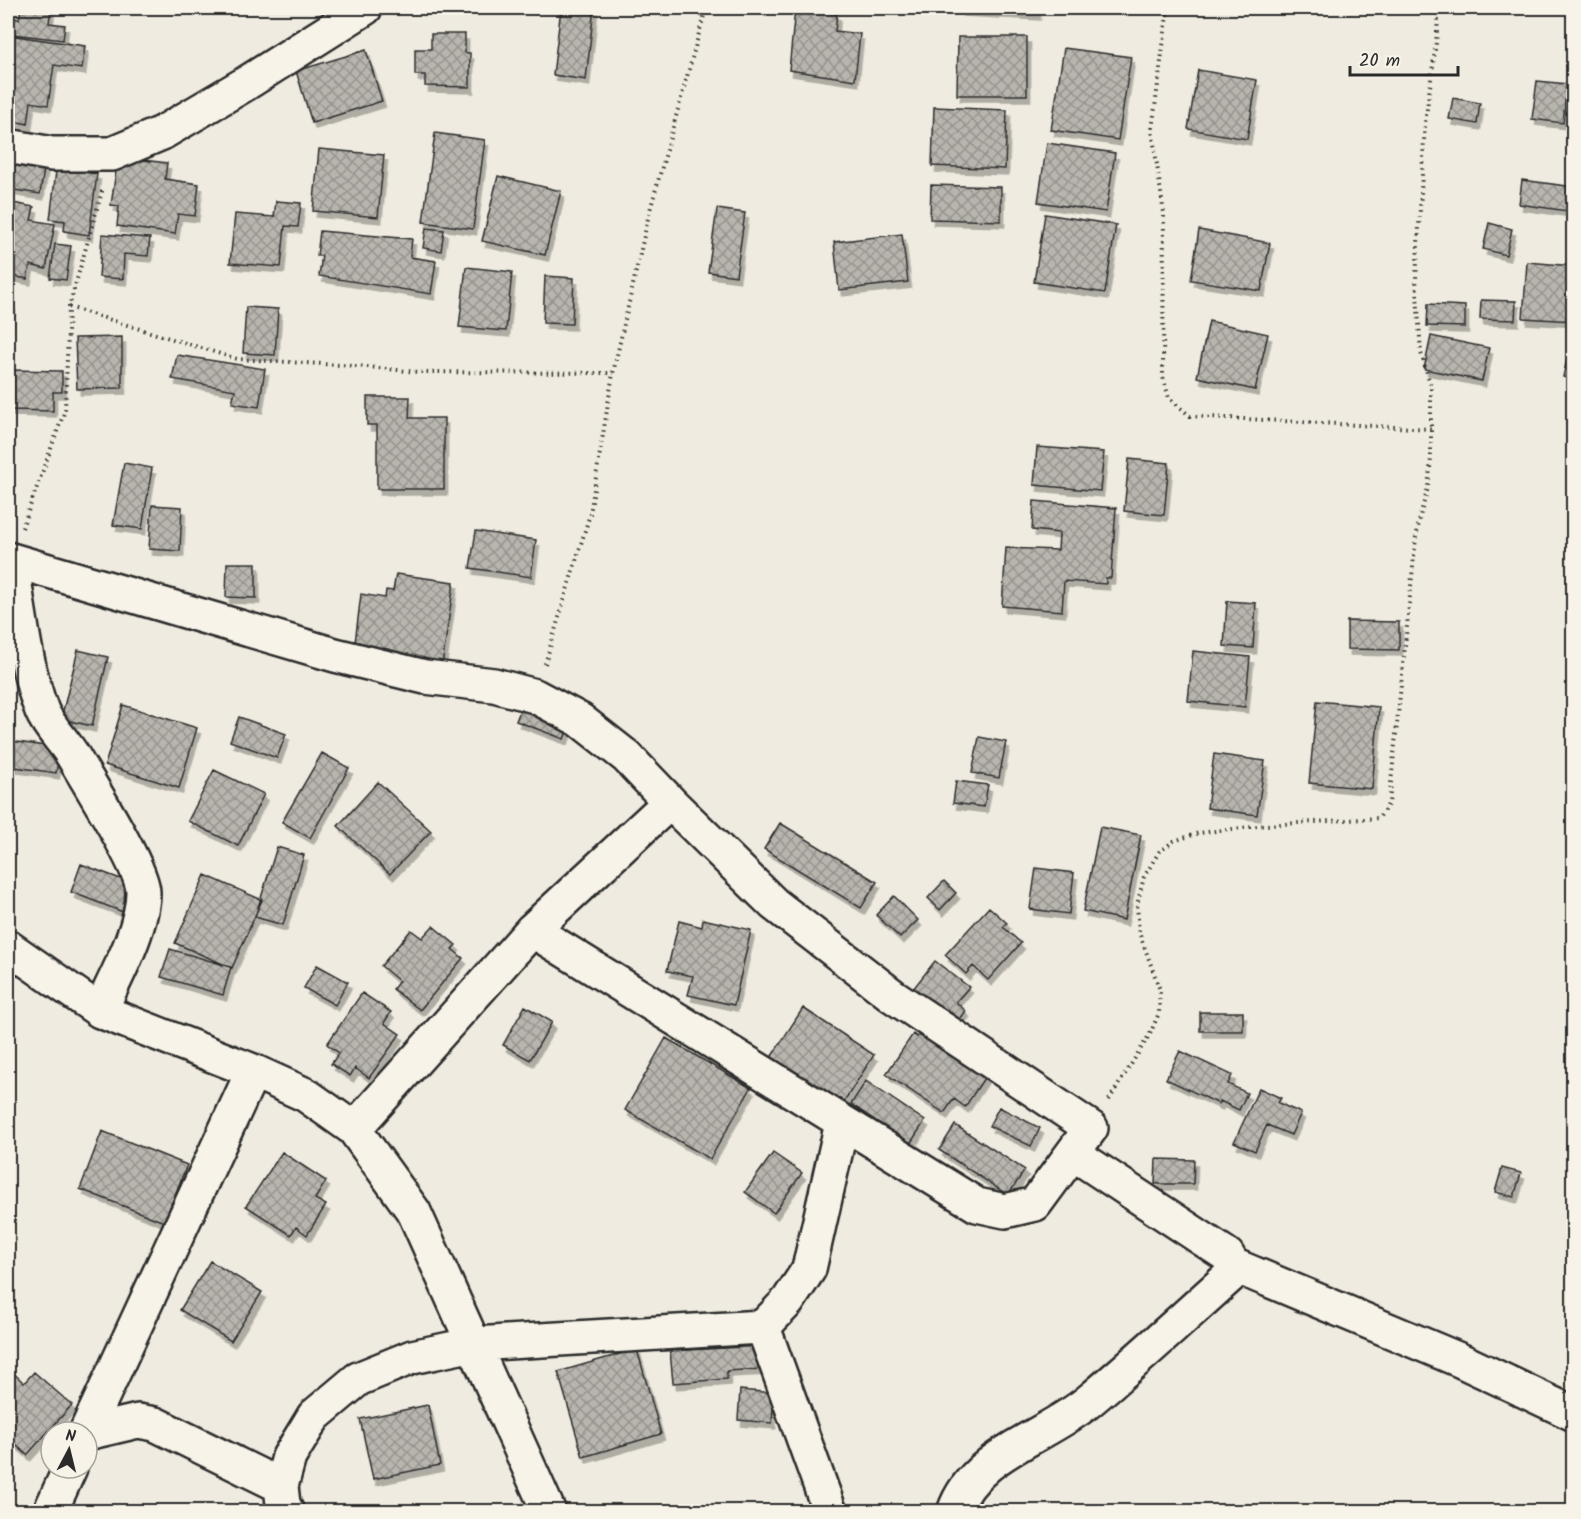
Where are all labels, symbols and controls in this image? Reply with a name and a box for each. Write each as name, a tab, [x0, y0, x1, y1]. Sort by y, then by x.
scale bar	[1350, 39, 1458, 77]
text: 20 m	[1359, 47, 1400, 76]
north arrow	[39, 1420, 99, 1480]
text: N	[64, 1424, 77, 1450]

